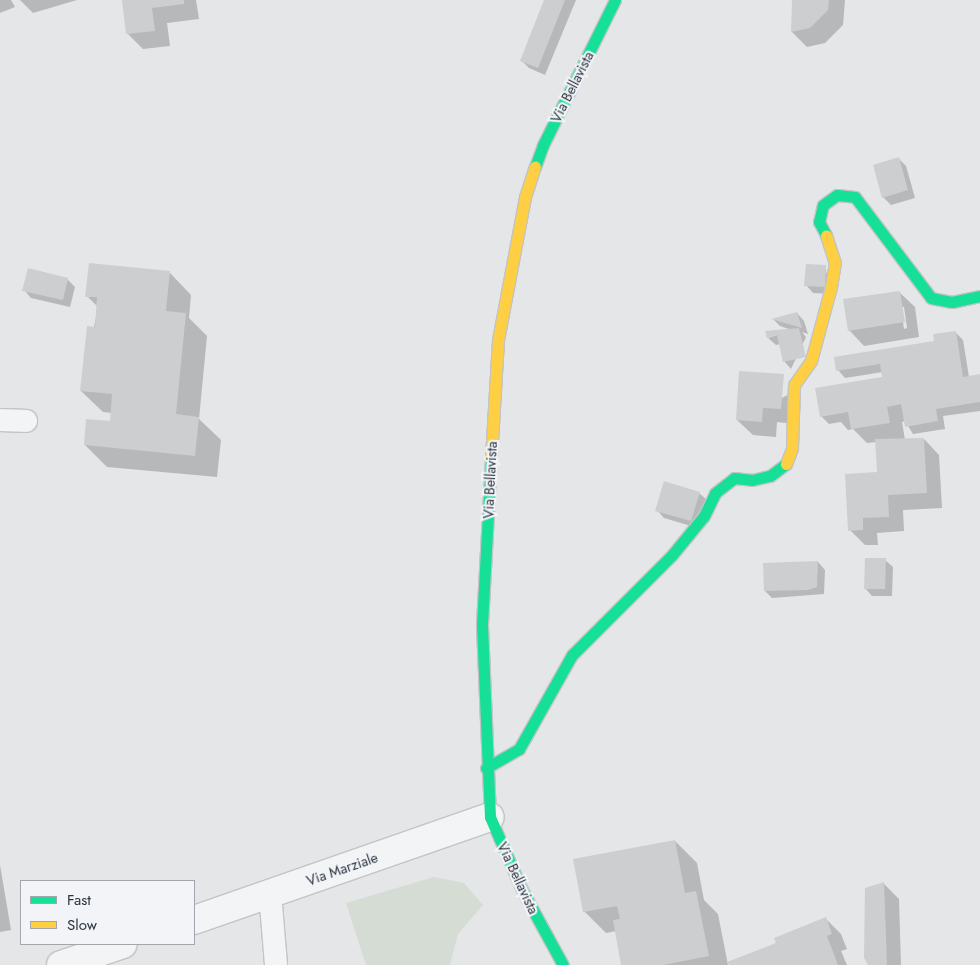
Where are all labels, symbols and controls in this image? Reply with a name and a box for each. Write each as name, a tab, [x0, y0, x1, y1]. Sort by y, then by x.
street label: Via Bellavista	[547, 49, 597, 125]
street label: Via Bellavista	[480, 441, 500, 519]
street label: Via Bellavista	[494, 839, 542, 917]
street label: Via Marziale	[304, 849, 380, 889]
legend	[20, 880, 195, 945]
text: Fast	[67, 889, 91, 911]
text: Slow	[67, 914, 97, 936]

